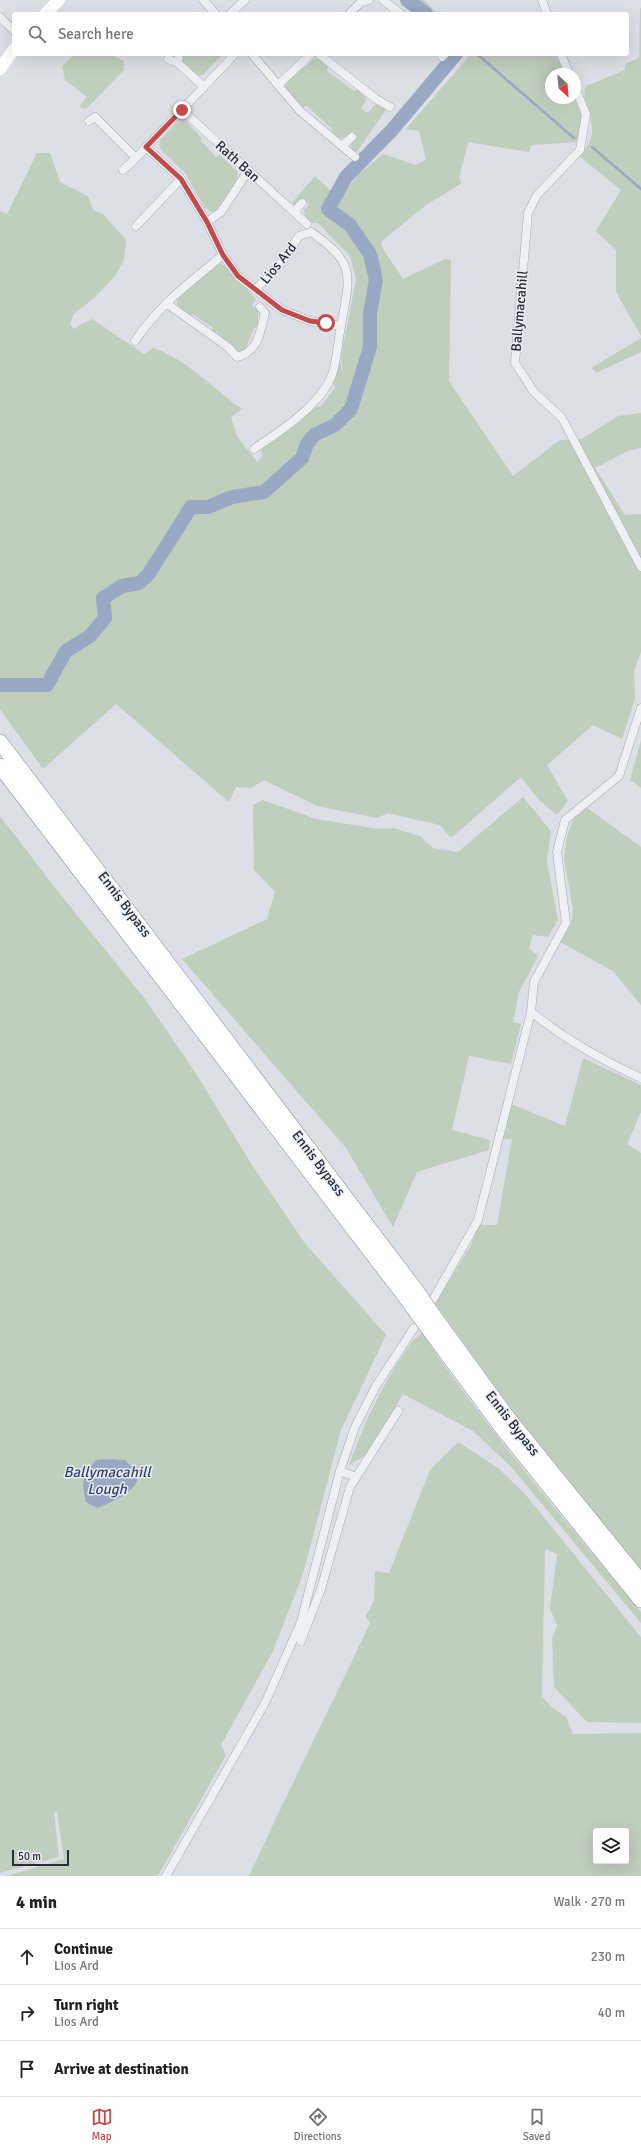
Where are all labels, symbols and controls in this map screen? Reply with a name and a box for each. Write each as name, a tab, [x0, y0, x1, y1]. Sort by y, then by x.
search box	[12, 12, 629, 56]
icon: search	[26, 23, 48, 45]
text: Search here	[58, 25, 134, 43]
north arrow	[545, 68, 581, 104]
route end	[173, 101, 191, 119]
street label: Rath Ban	[212, 137, 263, 186]
street label: Lios Ard	[257, 239, 300, 287]
street label: Ballymacahill	[507, 270, 532, 352]
route start	[317, 314, 335, 332]
street label: Ennis Bypass	[94, 868, 155, 940]
street label: Ennis Bypass	[288, 1127, 349, 1199]
street label: Ennis Bypass	[482, 1387, 543, 1459]
water label: Ballymacahill Lough	[63, 1463, 152, 1498]
map controls	[593, 1828, 629, 1864]
button: layers	[593, 1828, 629, 1864]
scale bar	[12, 1848, 69, 1867]
text: 50 m	[18, 1850, 41, 1863]
text: 4 min	[16, 1892, 57, 1913]
text: Walk · 270 m	[554, 1894, 625, 1910]
text: Continue	[54, 1940, 113, 1958]
icon: ahead	[16, 1946, 38, 1968]
text: 230 m	[591, 1949, 625, 1965]
text: Lios Ard	[54, 1958, 99, 1974]
text: Turn right	[54, 1996, 119, 2014]
icon: right	[16, 2002, 38, 2024]
text: 40 m	[598, 2005, 625, 2021]
text: Lios Ard	[54, 2014, 99, 2030]
icon: arrive	[16, 2058, 38, 2080]
text: Arrive at destination	[54, 2060, 189, 2078]
tab: Map	[91, 2106, 113, 2143]
tab: Directions	[294, 2106, 342, 2143]
tab: Saved	[523, 2106, 550, 2143]

